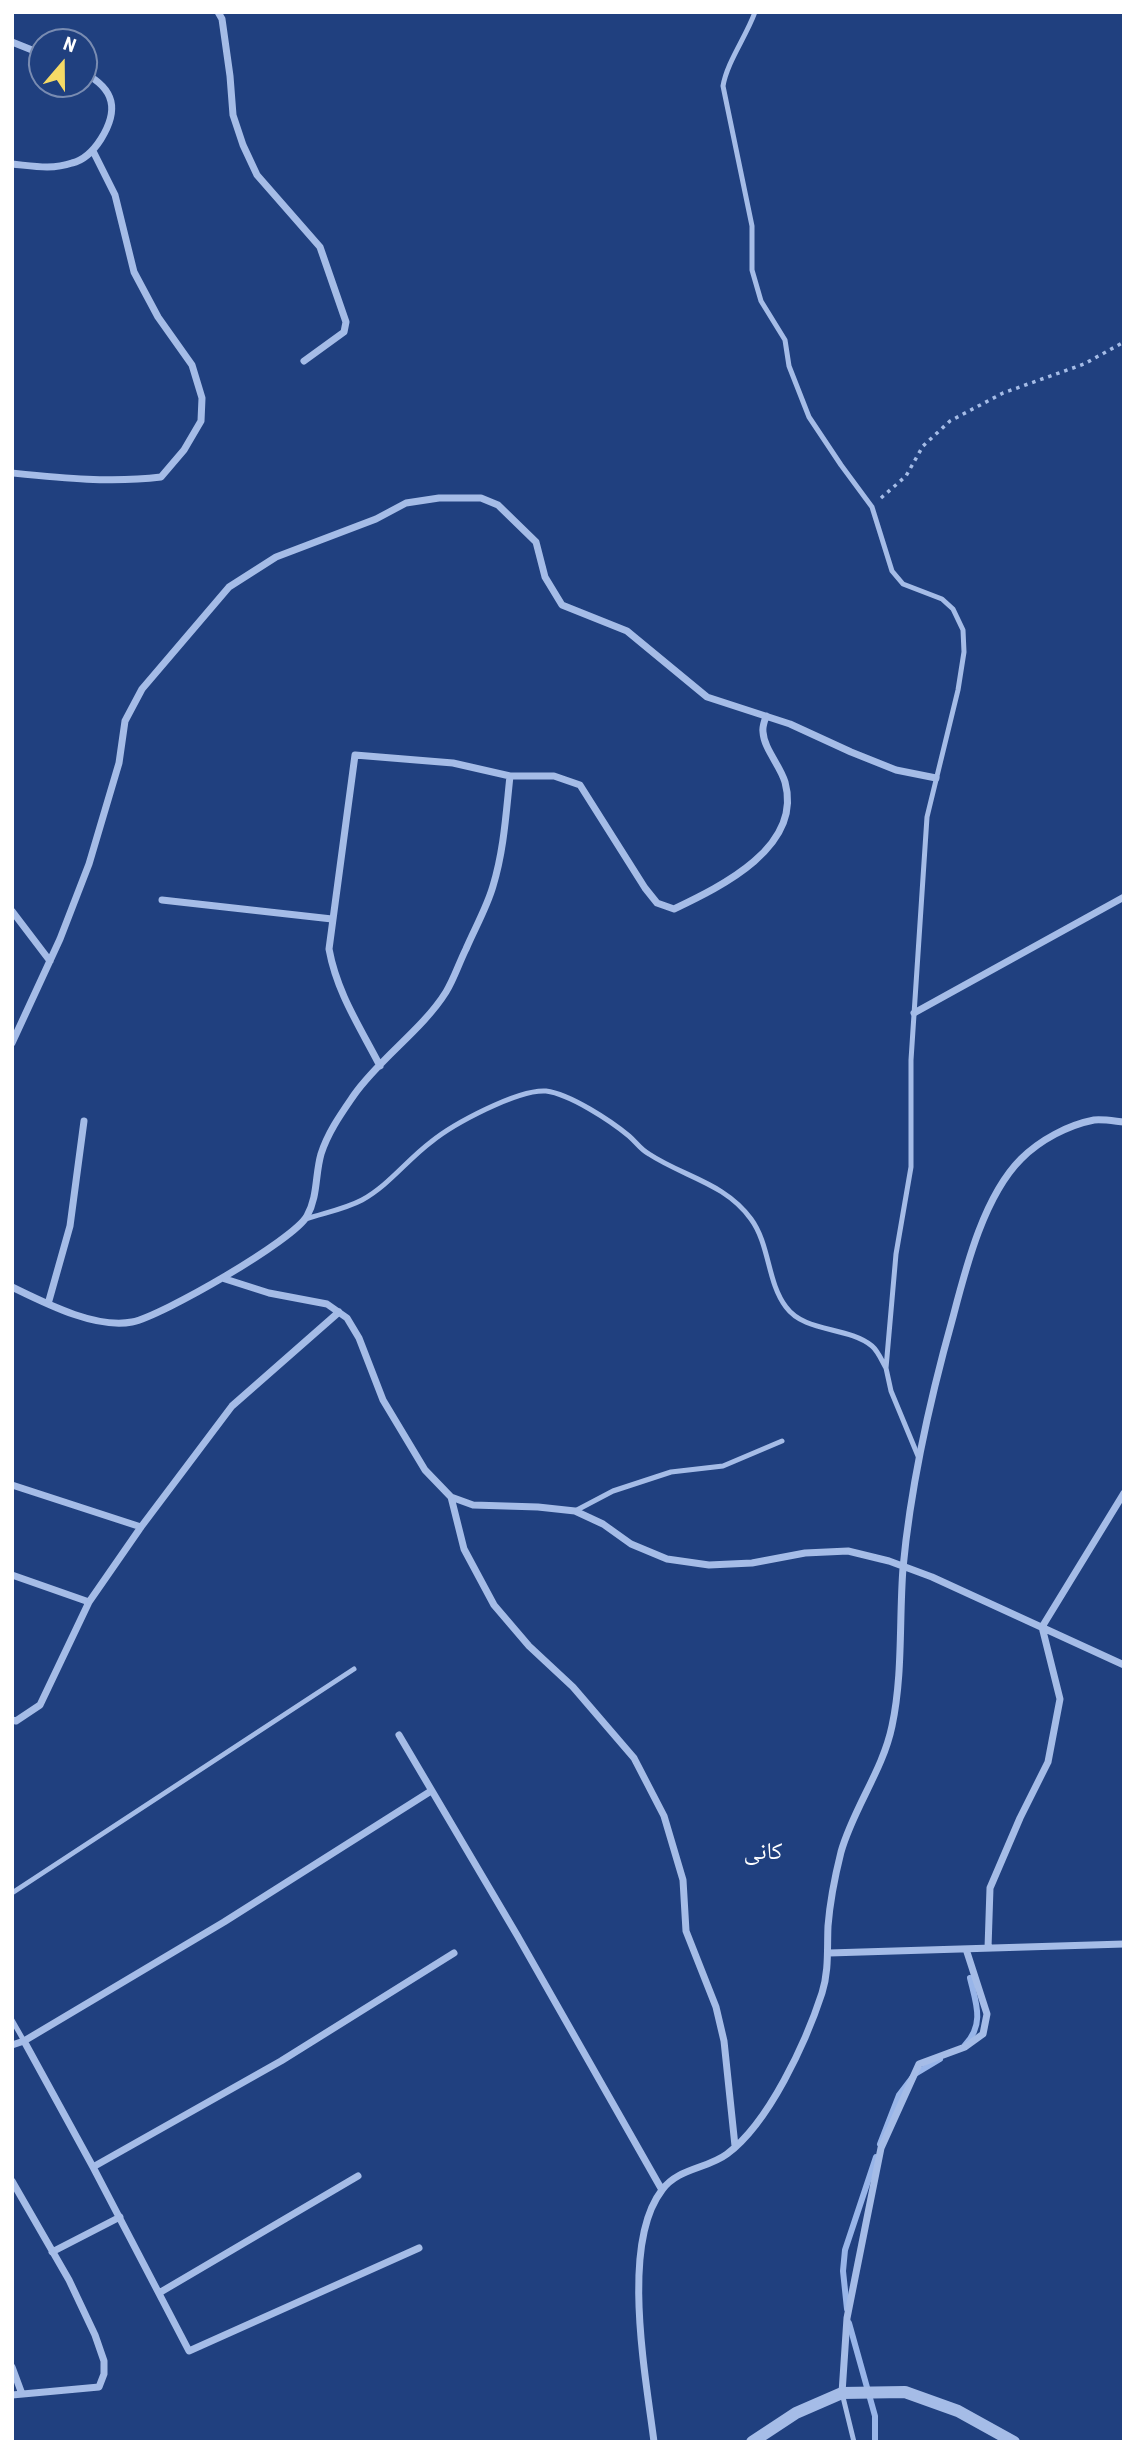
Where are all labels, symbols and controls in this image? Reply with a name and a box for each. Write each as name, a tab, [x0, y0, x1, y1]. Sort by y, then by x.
north arrow	[28, 28, 98, 98]
text: N	[60, 32, 79, 57]
district label: کانی	[743, 1839, 783, 1867]

